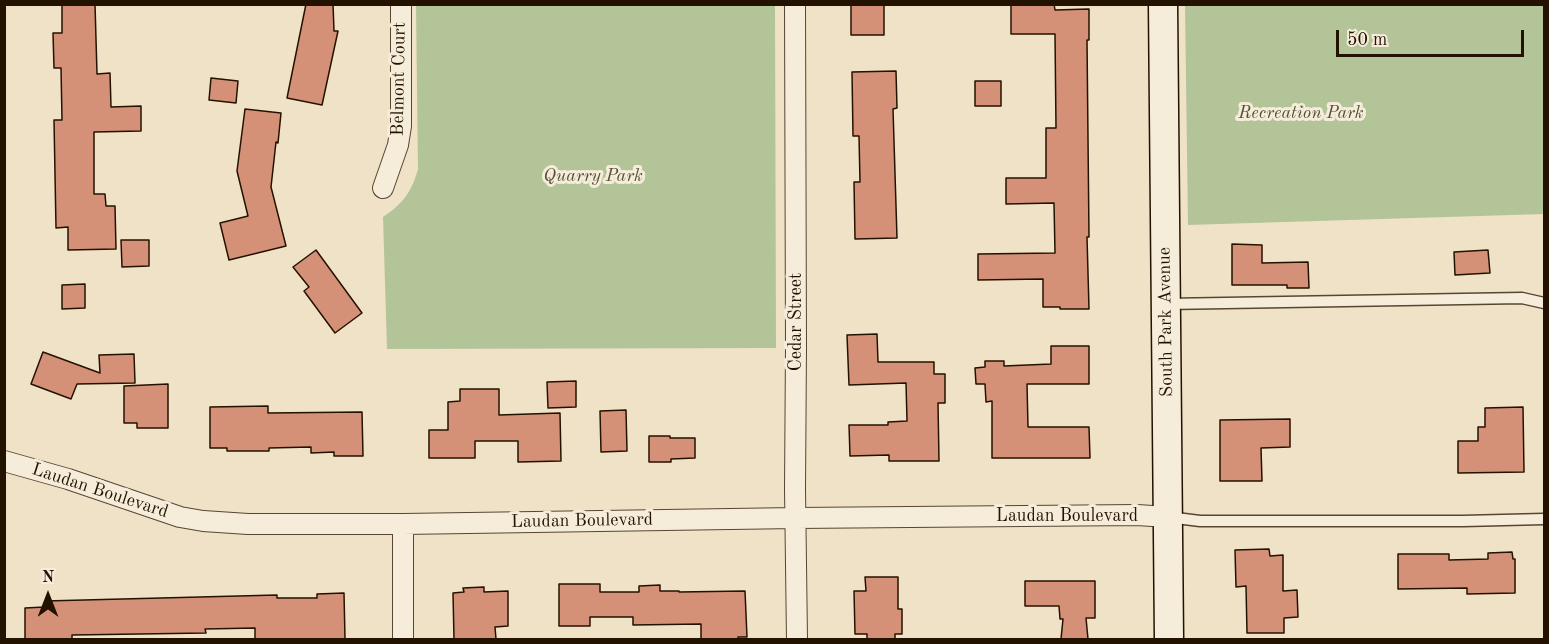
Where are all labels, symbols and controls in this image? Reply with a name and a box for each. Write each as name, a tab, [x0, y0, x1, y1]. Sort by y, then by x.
scale bar	[1339, 18, 1526, 56]
street label: Belmont Court	[387, 22, 411, 136]
text: 50 m	[1347, 31, 1387, 49]
park label: Recreation Park	[1238, 102, 1364, 124]
park label: Quarry Park	[543, 165, 643, 187]
street label: South Park Avenue	[1154, 247, 1178, 397]
street label: Cedar Street	[785, 273, 807, 371]
street label: Laudan Boulevard	[29, 459, 171, 523]
street label: Laudan Boulevard	[996, 505, 1138, 527]
street label: Laudan Boulevard	[511, 509, 653, 533]
north arrow	[18, 566, 78, 626]
text: N	[42, 570, 54, 586]

